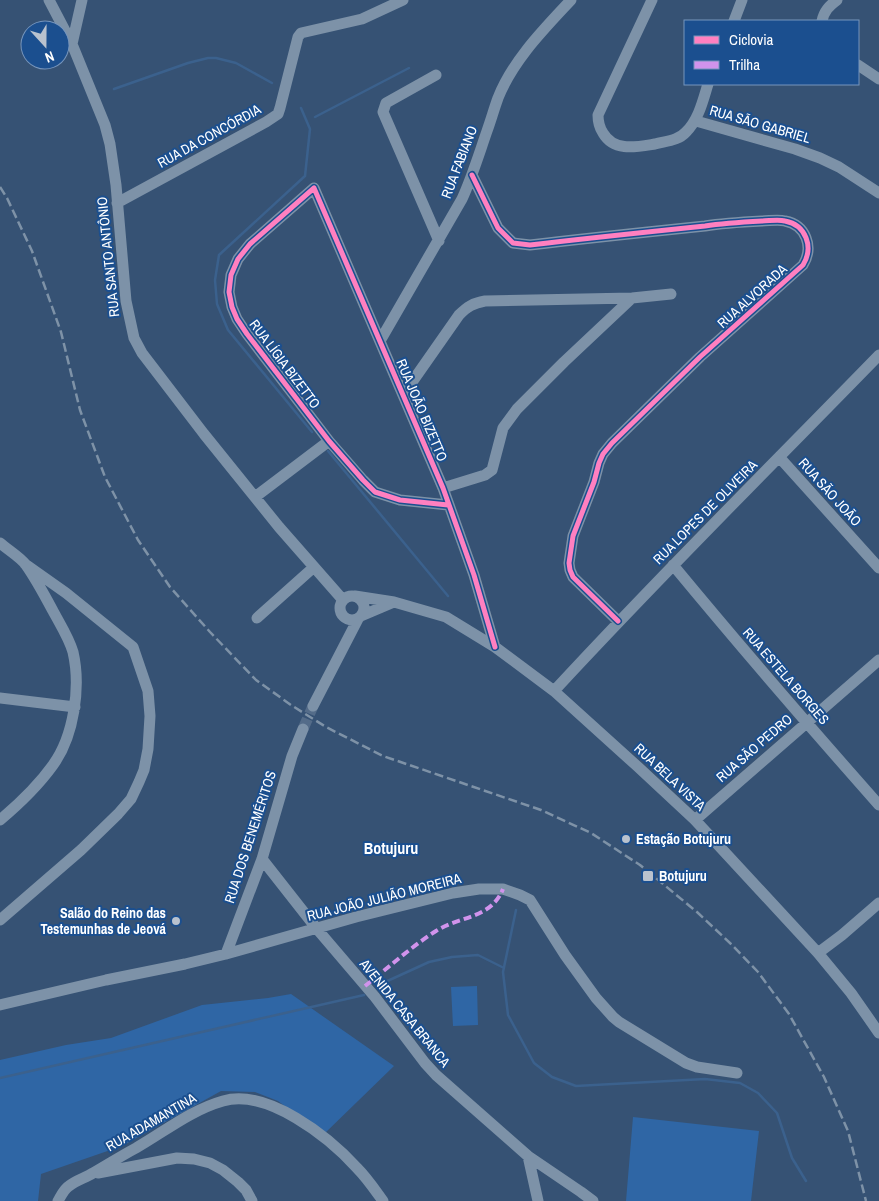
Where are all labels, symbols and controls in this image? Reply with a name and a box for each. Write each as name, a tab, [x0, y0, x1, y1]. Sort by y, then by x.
north arrow	[20, 20, 70, 70]
legend	[684, 20, 859, 85]
text: Ciclovia	[729, 29, 774, 50]
text: N	[43, 47, 57, 67]
text: Trilha	[729, 54, 760, 75]
street label: RUA DA CONCÓRDIA	[154, 100, 264, 172]
street label: RUA SÃO GABRIEL	[708, 101, 813, 147]
street label: RUA FABIANO	[437, 123, 481, 201]
street label: RUA SANTO ANTÔNIO	[93, 196, 123, 318]
street label: RUA ALVORADA	[713, 260, 791, 332]
street label: RUA LÍGIA BIZETTO	[246, 316, 324, 412]
street label: RUA JOÃO BIZETTO	[392, 356, 452, 464]
street label: RUA SÃO JOÃO	[795, 454, 865, 530]
street label: RUA LOPES DE OLIVEIRA	[649, 456, 761, 568]
street label: RUA ESTELA BORGES	[739, 624, 833, 728]
street label: RUA SÃO PEDRO	[712, 710, 796, 786]
street label: RUA BELA VISTA	[631, 739, 710, 815]
street label: RUA DOS BENEMÉRITOS	[220, 768, 280, 906]
place label: Estação Botujuru	[636, 830, 731, 848]
marker: Estação Botujuru	[620, 833, 632, 845]
district label: Botujuru	[364, 837, 418, 859]
place label: Botujuru	[659, 867, 707, 885]
street label: RUA JOÃO JULIÃO MOREIRA	[305, 869, 463, 925]
marker: Botujuru	[641, 869, 655, 883]
place label: Salão do Reino das Testemunhas de Jeová	[41, 904, 167, 938]
marker: Salão do Reino das Testemunhas de Jeová	[170, 915, 182, 927]
street label: AVENIDA CASA BRANCA	[355, 955, 454, 1071]
street label: RUA ADAMANTINA	[103, 1089, 200, 1155]

